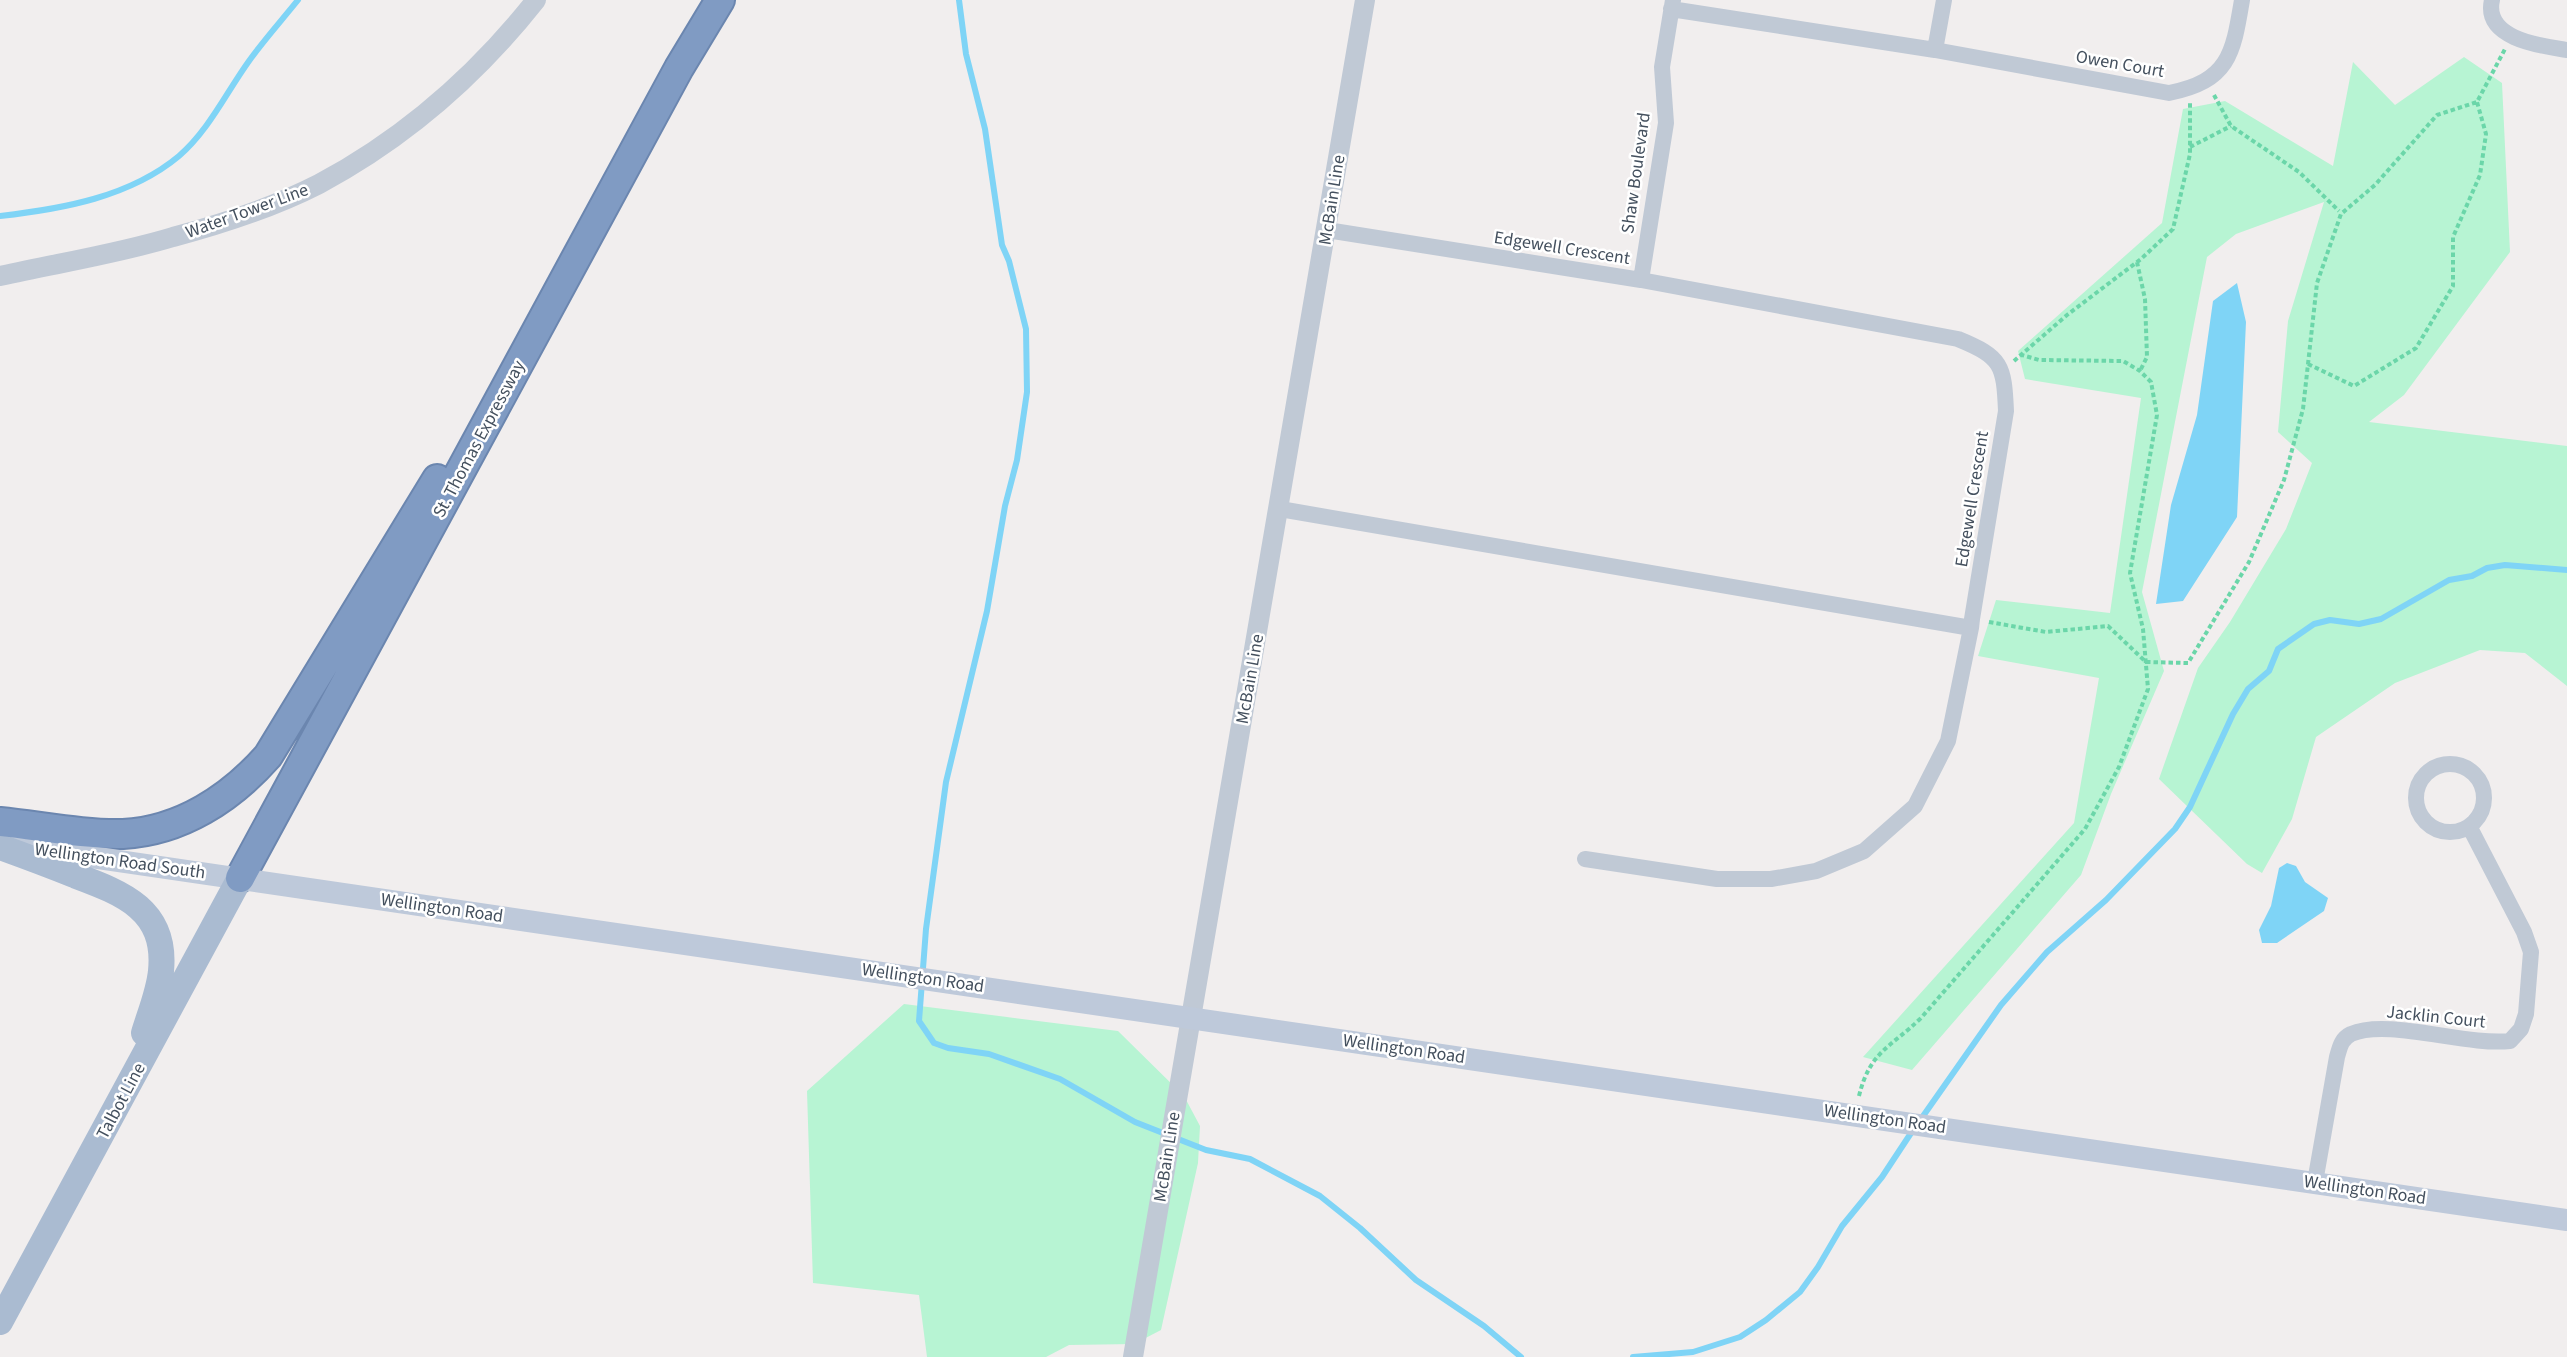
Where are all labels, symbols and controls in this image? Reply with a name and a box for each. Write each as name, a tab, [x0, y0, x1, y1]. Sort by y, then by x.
street label: Owen Court	[2074, 44, 2166, 84]
street label: Shaw Boulevard	[1615, 111, 1657, 235]
street label: McBain Line	[1313, 153, 1351, 247]
street label: Water Tower Line	[182, 177, 312, 245]
street label: Edgewell Crescent	[1492, 225, 1632, 271]
street label: St. Thomas Expressway	[427, 355, 531, 522]
street label: Edgewell Crescent	[1949, 429, 1995, 569]
street label: McBain Line	[1230, 632, 1270, 726]
street label: Wellington Road South	[33, 837, 207, 885]
street label: Wellington Road	[379, 887, 505, 929]
street label: Wellington Road	[860, 957, 986, 999]
street label: Jacklin Court	[2385, 999, 2487, 1035]
street label: Wellington Road	[1341, 1028, 1467, 1070]
street label: Talbot Line	[90, 1058, 152, 1144]
street label: Wellington Road	[1822, 1098, 1948, 1140]
street label: McBain Line	[1148, 1110, 1186, 1204]
street label: Wellington Road	[2302, 1169, 2428, 1211]

